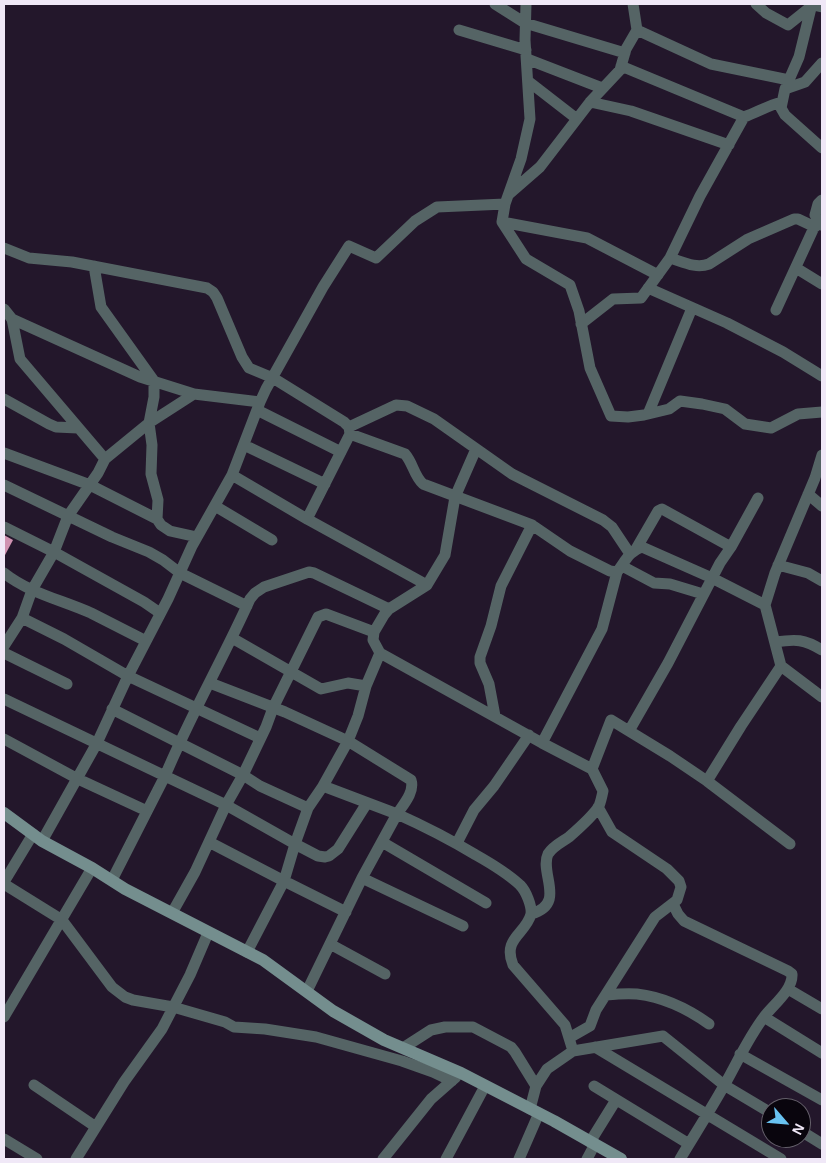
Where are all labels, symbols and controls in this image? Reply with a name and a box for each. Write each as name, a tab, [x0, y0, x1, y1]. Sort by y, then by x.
north arrow	[761, 1098, 811, 1148]
text: N	[789, 1121, 808, 1137]

